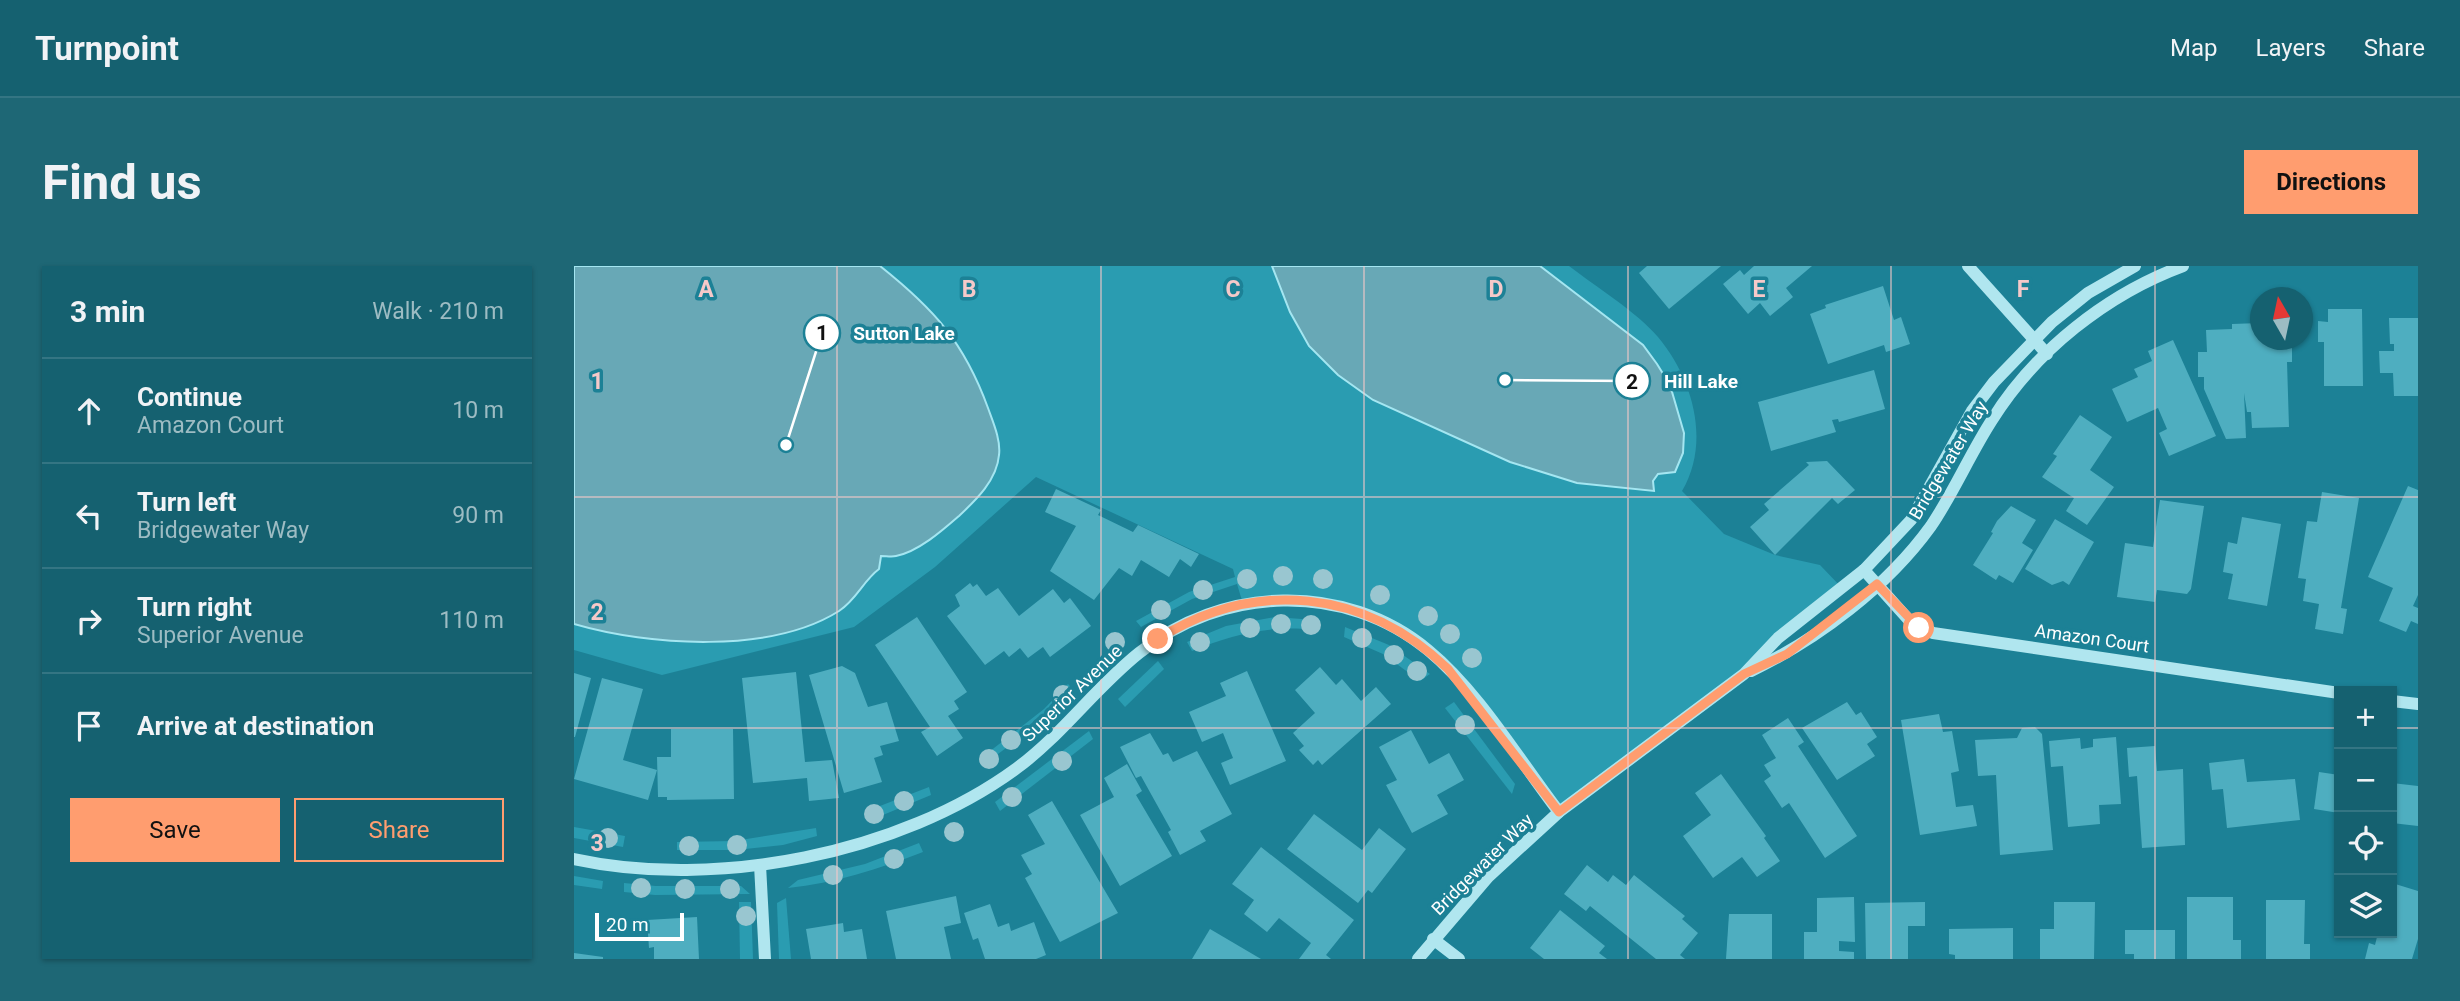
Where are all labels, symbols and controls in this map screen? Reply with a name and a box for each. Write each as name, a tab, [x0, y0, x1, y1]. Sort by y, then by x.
text: Turnpoint	[35, 29, 179, 68]
text: Map	[2170, 34, 2218, 62]
text: Layers	[2256, 34, 2326, 62]
text: Share	[2364, 34, 2425, 62]
button: Directions	[2244, 150, 2418, 214]
text: Find us	[42, 154, 202, 211]
text: A	[698, 276, 714, 303]
text: B	[962, 276, 976, 303]
text: C	[1225, 276, 1241, 303]
text: D	[1489, 276, 1503, 303]
text: E	[1753, 276, 1766, 303]
text: F	[2017, 276, 2030, 303]
north arrow	[2250, 287, 2313, 350]
text: 3 min	[70, 294, 145, 329]
text: Walk · 210 m	[372, 298, 504, 325]
callout: Sutton Lake	[804, 313, 969, 353]
text: 1	[816, 321, 828, 345]
text: Sutton Lake	[853, 322, 955, 345]
callout: Hill Lake	[1615, 361, 1752, 401]
text: 1	[590, 368, 604, 395]
text: 2	[1626, 370, 1638, 394]
text: Hill Lake	[1664, 370, 1738, 393]
text: Continue	[137, 382, 242, 412]
icon: ahead	[70, 392, 108, 430]
street label: Bridgewater Way	[1904, 396, 1992, 523]
text: 10 m	[452, 397, 504, 424]
text: Amazon Court	[137, 412, 284, 439]
text: Turn left	[137, 487, 236, 517]
icon: left	[70, 497, 108, 535]
text: 90 m	[452, 502, 504, 529]
text: Bridgewater Way	[137, 517, 309, 544]
text: Turn right	[137, 592, 252, 622]
text: 2	[590, 599, 604, 626]
icon: right	[70, 602, 108, 640]
text: 110 m	[439, 607, 504, 634]
route start	[1903, 612, 1934, 643]
street label: Amazon Court	[2034, 620, 2151, 656]
text: Superior Avenue	[137, 622, 304, 649]
route end	[1142, 623, 1173, 654]
street label: Superior Avenue	[1018, 640, 1126, 746]
map controls	[2334, 686, 2397, 938]
button: +	[2334, 686, 2397, 749]
icon: arrive	[70, 707, 108, 745]
text: Arrive at destination	[137, 711, 374, 741]
button: −	[2334, 749, 2397, 812]
button: Save	[70, 798, 280, 862]
button: Share	[294, 798, 504, 862]
street label: Bridgewater Way	[1427, 809, 1537, 919]
button: locate	[2334, 812, 2397, 875]
text: 3	[590, 830, 604, 857]
button: layers	[2334, 875, 2397, 938]
scale bar	[595, 910, 684, 942]
text: 20 m	[606, 913, 649, 936]

